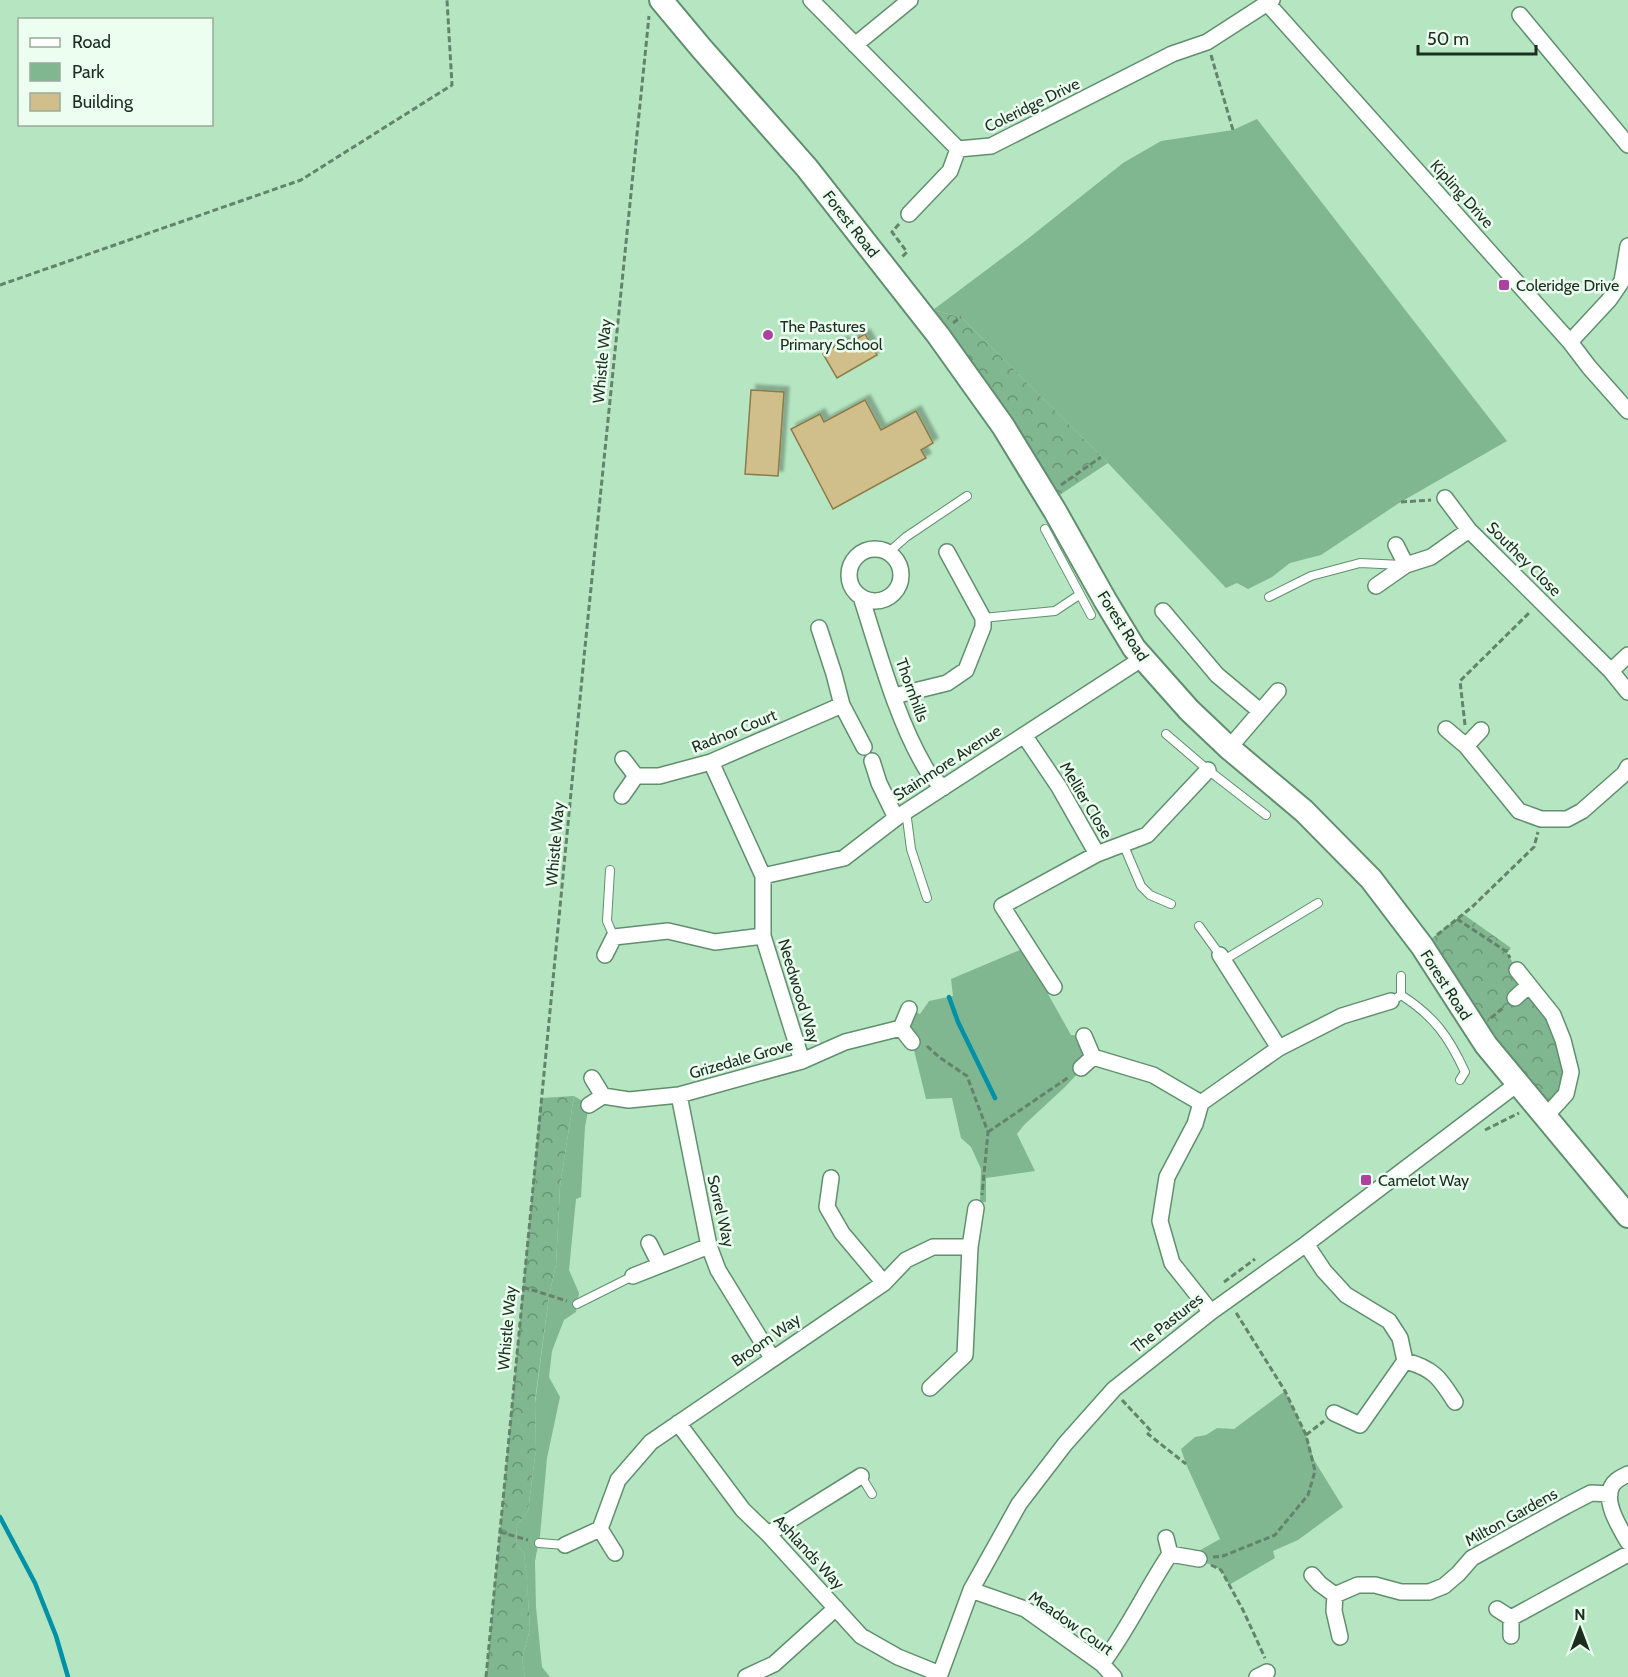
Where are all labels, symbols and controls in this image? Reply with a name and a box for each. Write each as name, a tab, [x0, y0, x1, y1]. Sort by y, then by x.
legend	[18, 18, 213, 126]
scale bar	[1418, 18, 1536, 56]
text: 50 m	[1427, 28, 1469, 50]
text: Road	[72, 31, 111, 53]
text: Park	[72, 61, 105, 83]
street label: Coleridge Drive	[981, 74, 1083, 136]
text: Building	[72, 91, 134, 113]
street label: Kipling Drive	[1426, 156, 1498, 232]
street label: Forest Road	[819, 187, 883, 261]
place label: Coleridge Drive	[1516, 276, 1619, 295]
marker: Coleridge Drive	[1497, 278, 1511, 292]
place label: The Pastures Primary School	[780, 317, 883, 354]
street label: Whistle Way	[589, 318, 615, 404]
marker: The Pastures Primary School	[761, 328, 775, 342]
street label: Southey Close	[1483, 518, 1565, 600]
street label: Forest Road	[1093, 587, 1153, 665]
street label: Thornhills	[892, 656, 932, 725]
street label: Radnor Court	[689, 705, 780, 757]
street label: Stainmore Avenue	[890, 721, 1004, 805]
street label: Mellier Close	[1056, 758, 1116, 842]
street label: Whistle Way	[542, 801, 568, 887]
street label: Needwood Way	[774, 937, 824, 1045]
street label: Forest Road	[1416, 946, 1476, 1024]
street label: Grizedale Grove	[687, 1035, 795, 1083]
place label: Camelot Way	[1378, 1171, 1469, 1190]
street label: Sorrel Way	[703, 1173, 739, 1249]
marker: Camelot Way	[1359, 1173, 1373, 1187]
street label: Whistle Way	[494, 1285, 520, 1371]
street label: The Pastures	[1127, 1289, 1207, 1357]
street label: Broom Way	[728, 1309, 804, 1371]
street label: Milton Gardens	[1462, 1484, 1561, 1550]
street label: Ashlands Way	[770, 1511, 848, 1593]
street label: Meadow Court	[1025, 1587, 1117, 1659]
north arrow	[1550, 1599, 1610, 1659]
text: N	[1574, 1605, 1586, 1624]

